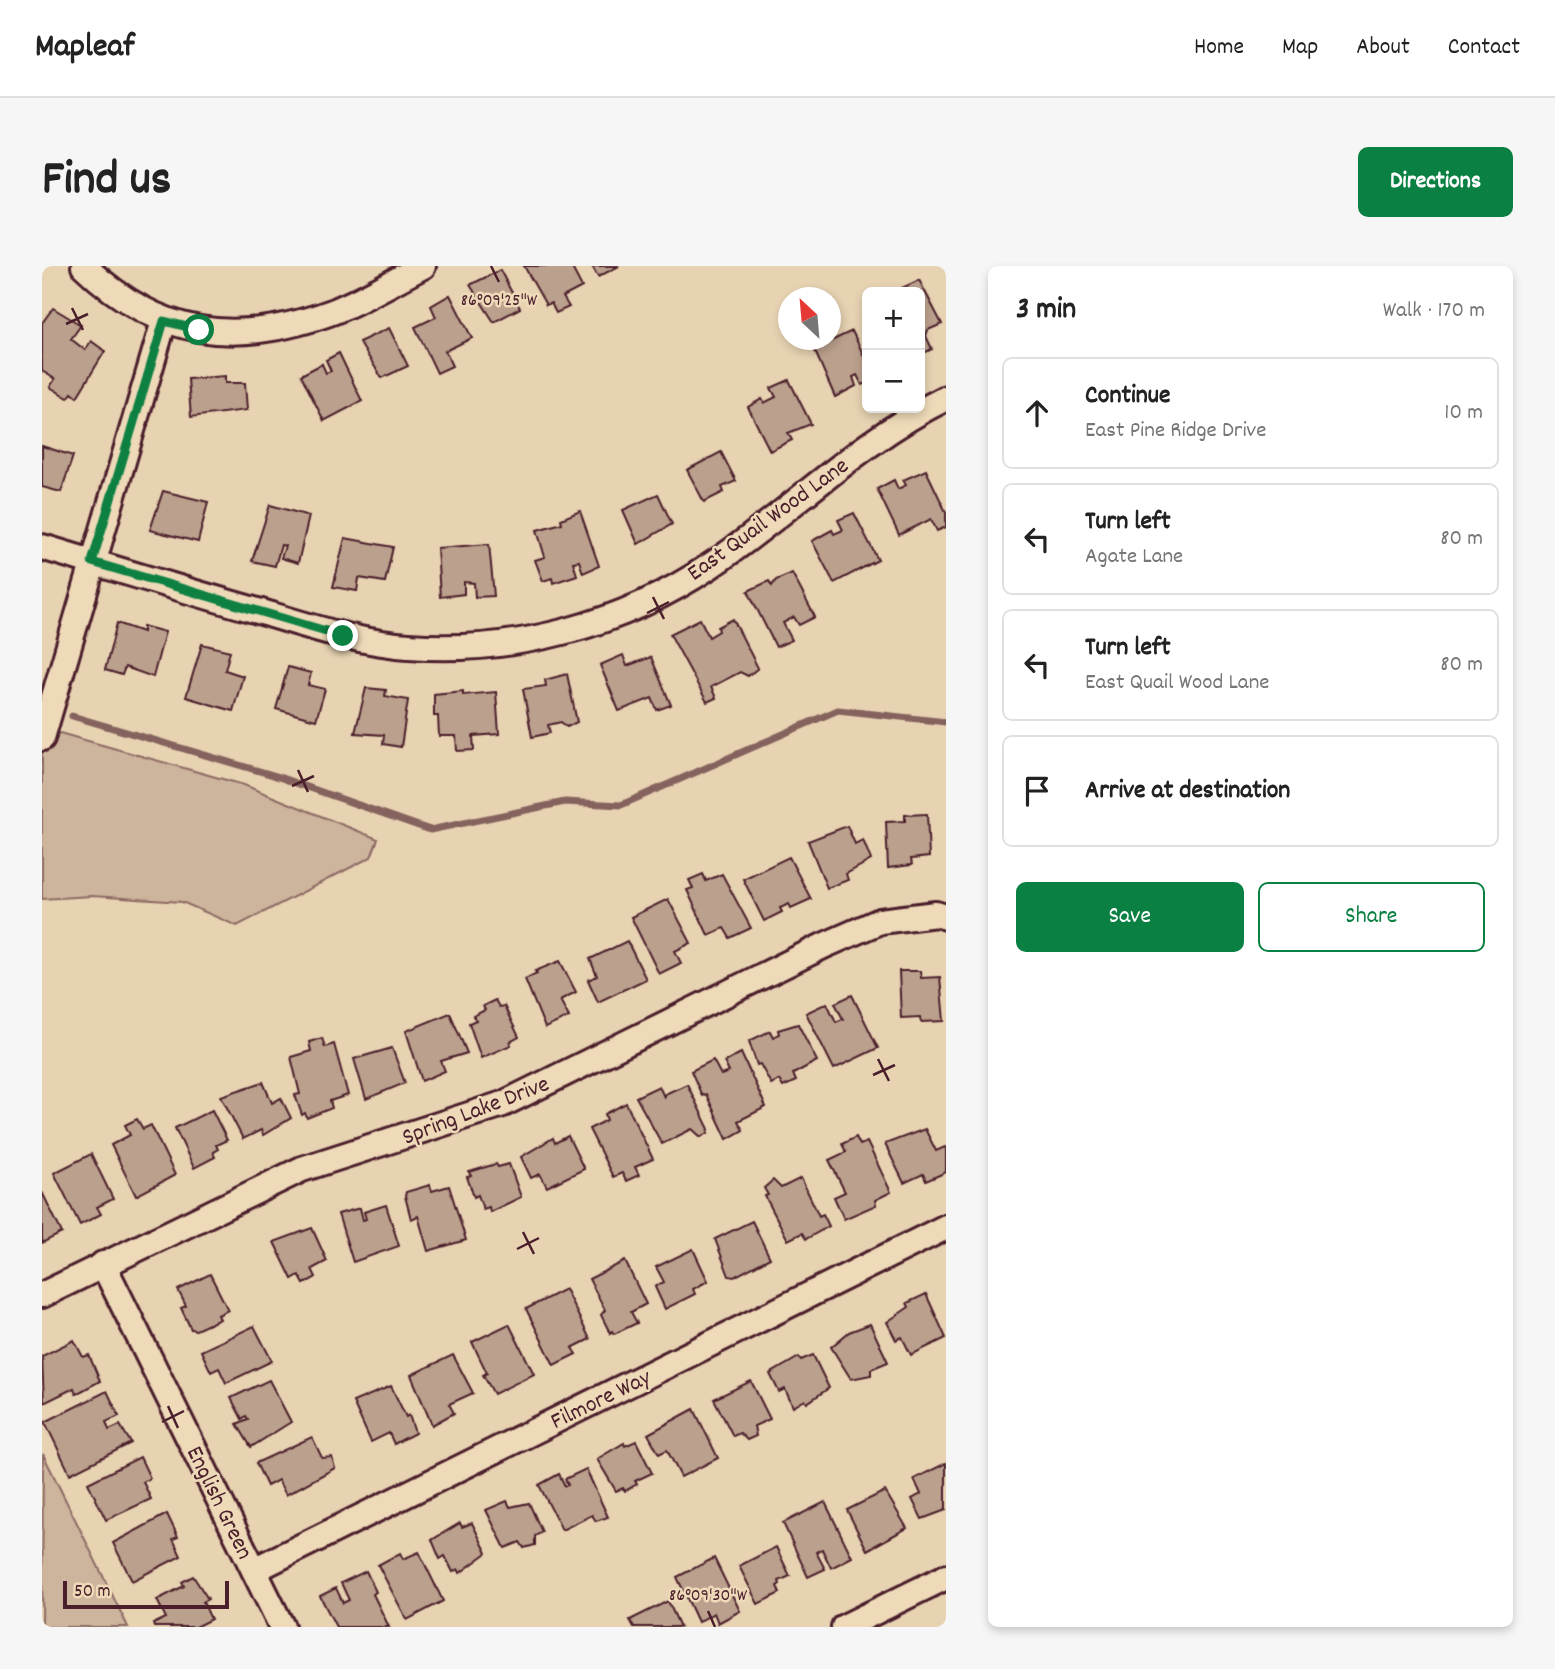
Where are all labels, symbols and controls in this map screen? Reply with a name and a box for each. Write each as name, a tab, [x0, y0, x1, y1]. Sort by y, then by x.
text: Mapleaf	[35, 25, 135, 72]
text: Home	[1194, 31, 1244, 65]
text: Map	[1282, 31, 1318, 65]
text: About	[1356, 31, 1410, 65]
text: Contact	[1448, 31, 1520, 65]
text: Find us	[42, 147, 171, 217]
button: Directions	[1358, 147, 1513, 217]
north arrow	[778, 287, 841, 350]
map controls	[862, 287, 925, 413]
button: +	[862, 287, 925, 350]
text: 86°09'25"W	[461, 289, 538, 314]
text: 3 min	[1016, 290, 1076, 333]
text: Walk · 170 m	[1383, 295, 1485, 328]
route start	[183, 314, 214, 345]
button: −	[862, 350, 925, 413]
text: Continue	[1085, 378, 1170, 415]
icon: ahead	[1018, 394, 1056, 432]
text: 10 m	[1444, 397, 1483, 430]
text: East Pine Ridge Drive	[1085, 415, 1266, 448]
street label: East Quail Wood Lane	[681, 450, 857, 591]
text: Turn left	[1085, 504, 1171, 541]
icon: left	[1018, 520, 1056, 558]
text: 80 m	[1440, 523, 1483, 556]
text: Agate Lane	[1085, 541, 1183, 574]
route end	[327, 620, 358, 651]
text: Turn left	[1085, 630, 1171, 667]
icon: left	[1018, 646, 1056, 684]
text: 80 m	[1440, 649, 1483, 682]
text: East Quail Wood Lane	[1085, 667, 1269, 700]
icon: arrive	[1018, 772, 1056, 810]
text: Arrive at destination	[1085, 773, 1290, 810]
button: Save	[1016, 882, 1244, 952]
button: Share	[1258, 882, 1485, 952]
street label: Spring Lake Drive	[398, 1068, 555, 1155]
street label: Filmore Way	[545, 1361, 658, 1440]
street label: English Green	[176, 1441, 260, 1566]
scale bar	[63, 1578, 229, 1610]
text: 50 m	[74, 1579, 111, 1606]
text: 86°09'30"W	[669, 1584, 748, 1609]

